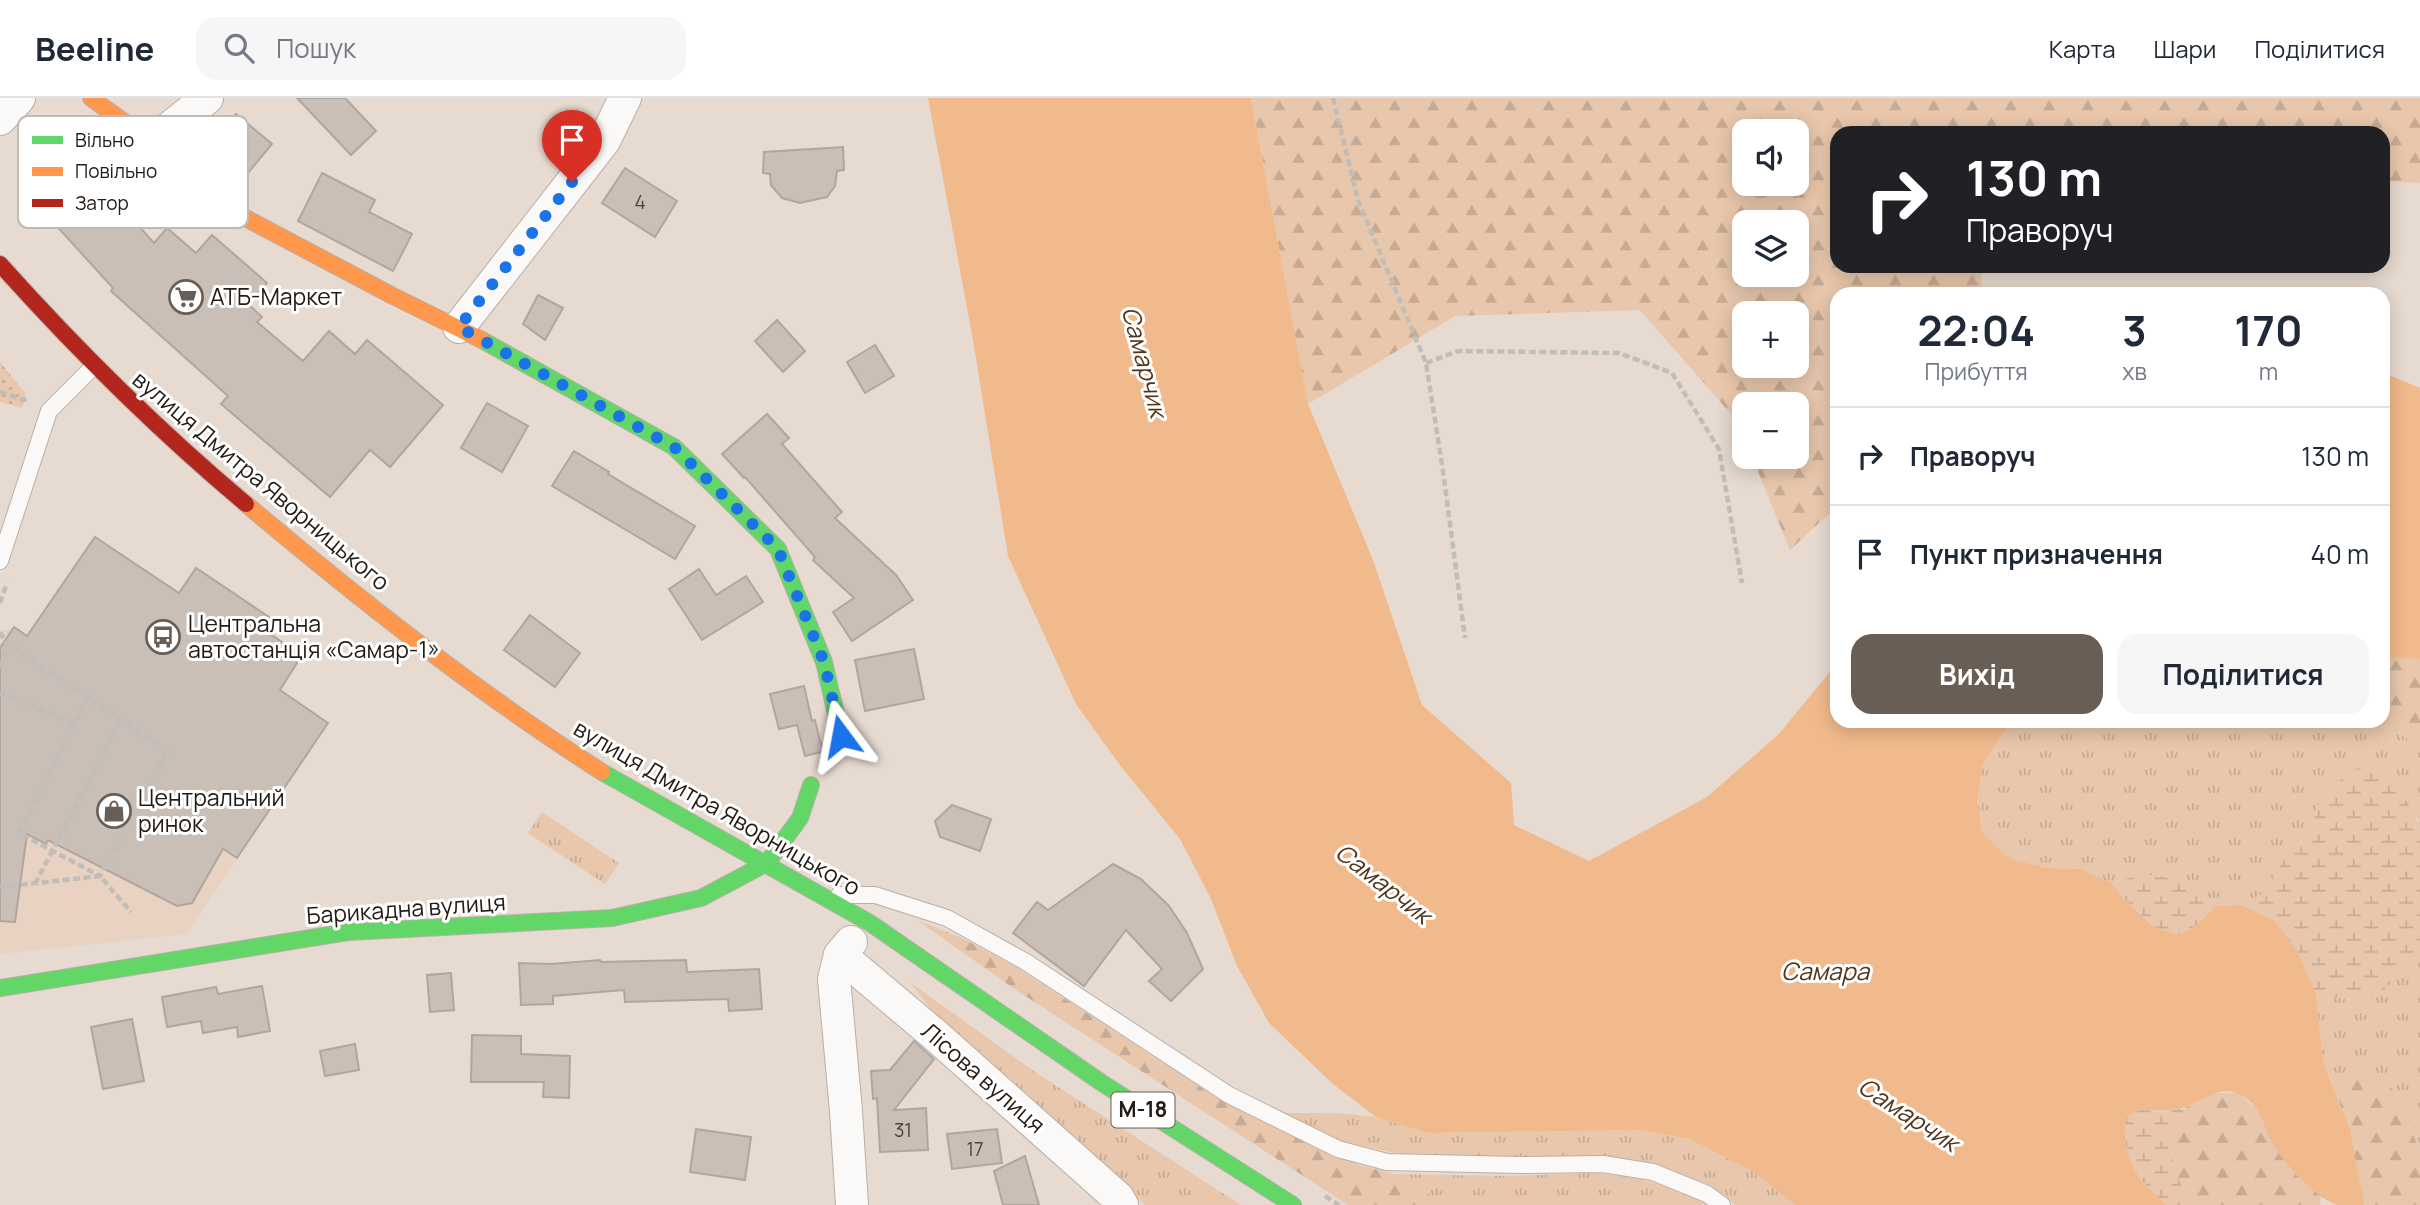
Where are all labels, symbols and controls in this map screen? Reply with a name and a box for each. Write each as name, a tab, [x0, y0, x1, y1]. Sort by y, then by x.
search box	[196, 17, 686, 80]
text: Beeline	[35, 26, 154, 71]
icon: search	[220, 29, 258, 67]
text: Пошук	[276, 30, 356, 66]
text: Карта	[2049, 32, 2116, 65]
text: Шари	[2154, 32, 2216, 65]
text: Поділитися	[2254, 32, 2385, 65]
pin	[542, 110, 602, 182]
legend	[18, 116, 248, 228]
map controls	[1732, 119, 1809, 469]
button: sound	[1732, 119, 1809, 196]
icon: arrive	[553, 121, 591, 159]
text: Вільно	[75, 127, 134, 153]
text: 130 m	[1966, 144, 2102, 211]
icon: right	[1851, 154, 1942, 245]
text: Повільно	[75, 158, 157, 184]
house number: 4	[634, 189, 646, 215]
text: Затор	[75, 190, 129, 216]
text: Праворуч	[1966, 208, 2114, 252]
button: layers	[1732, 210, 1809, 287]
supermarket icon: АТБ-Маркет	[167, 278, 205, 316]
place label: АТБ-Маркет	[210, 280, 342, 312]
button: +	[1732, 301, 1809, 378]
text: 22:04	[1917, 301, 2035, 359]
text: 3	[2122, 301, 2147, 359]
text: 170	[2234, 301, 2303, 359]
water label: Самарчик	[1115, 303, 1177, 424]
text: Прибуття	[1925, 355, 2028, 387]
text: хв	[2122, 355, 2147, 387]
text: m	[2259, 355, 2278, 387]
street label: вулиця Дмитра Яворницького	[126, 363, 397, 597]
button: −	[1732, 392, 1809, 469]
icon: right	[1851, 437, 1889, 475]
text: Праворуч	[1910, 438, 2035, 474]
text: 130 m	[2301, 438, 2369, 474]
icon: arrive	[1851, 535, 1889, 573]
text: Пункт призначення	[1910, 536, 2163, 572]
text: 40 m	[2311, 536, 2369, 572]
place label: Центральна автостанція «Самар-1»	[188, 607, 440, 665]
bus stop icon: Центральна автостанція «Самар-1»	[144, 618, 182, 656]
button: Вихід	[1851, 634, 2103, 714]
button: Поділитися	[2117, 634, 2369, 714]
position arrow	[804, 699, 878, 773]
street label: вулиця Дмитра Яворницького	[568, 712, 867, 903]
place label: Центральний ринок	[138, 781, 285, 839]
shop icon: Центральний ринок	[95, 792, 133, 830]
water label: Самарчик	[1329, 835, 1441, 933]
street label: Барикадна вулиця	[305, 885, 507, 931]
water label: Самара	[1781, 954, 1871, 987]
street label: Лісова вулиця	[915, 1015, 1052, 1140]
water label: Самарчик	[1852, 1069, 1968, 1160]
road number: М-18	[1112, 1093, 1174, 1128]
house number: 31	[894, 1117, 912, 1143]
house number: 17	[967, 1136, 983, 1162]

